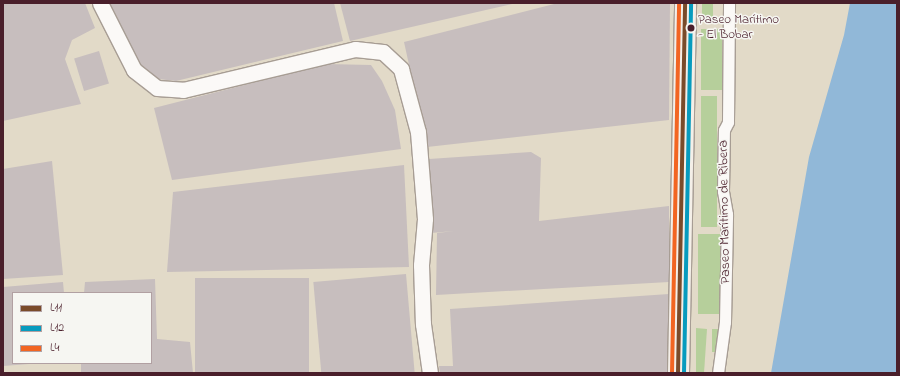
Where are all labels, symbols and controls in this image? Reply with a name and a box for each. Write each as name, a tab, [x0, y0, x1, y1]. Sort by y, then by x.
place label: Paseo Marítimo - El Bobar	[698, 13, 779, 44]
marker: Paseo Marítimo - El Bobar	[686, 23, 696, 33]
street label: Paseo Marítimo de Ribera	[715, 140, 735, 284]
legend	[12, 292, 152, 364]
text: L11	[50, 299, 62, 317]
text: L12	[50, 319, 64, 337]
text: L4	[50, 339, 59, 357]

